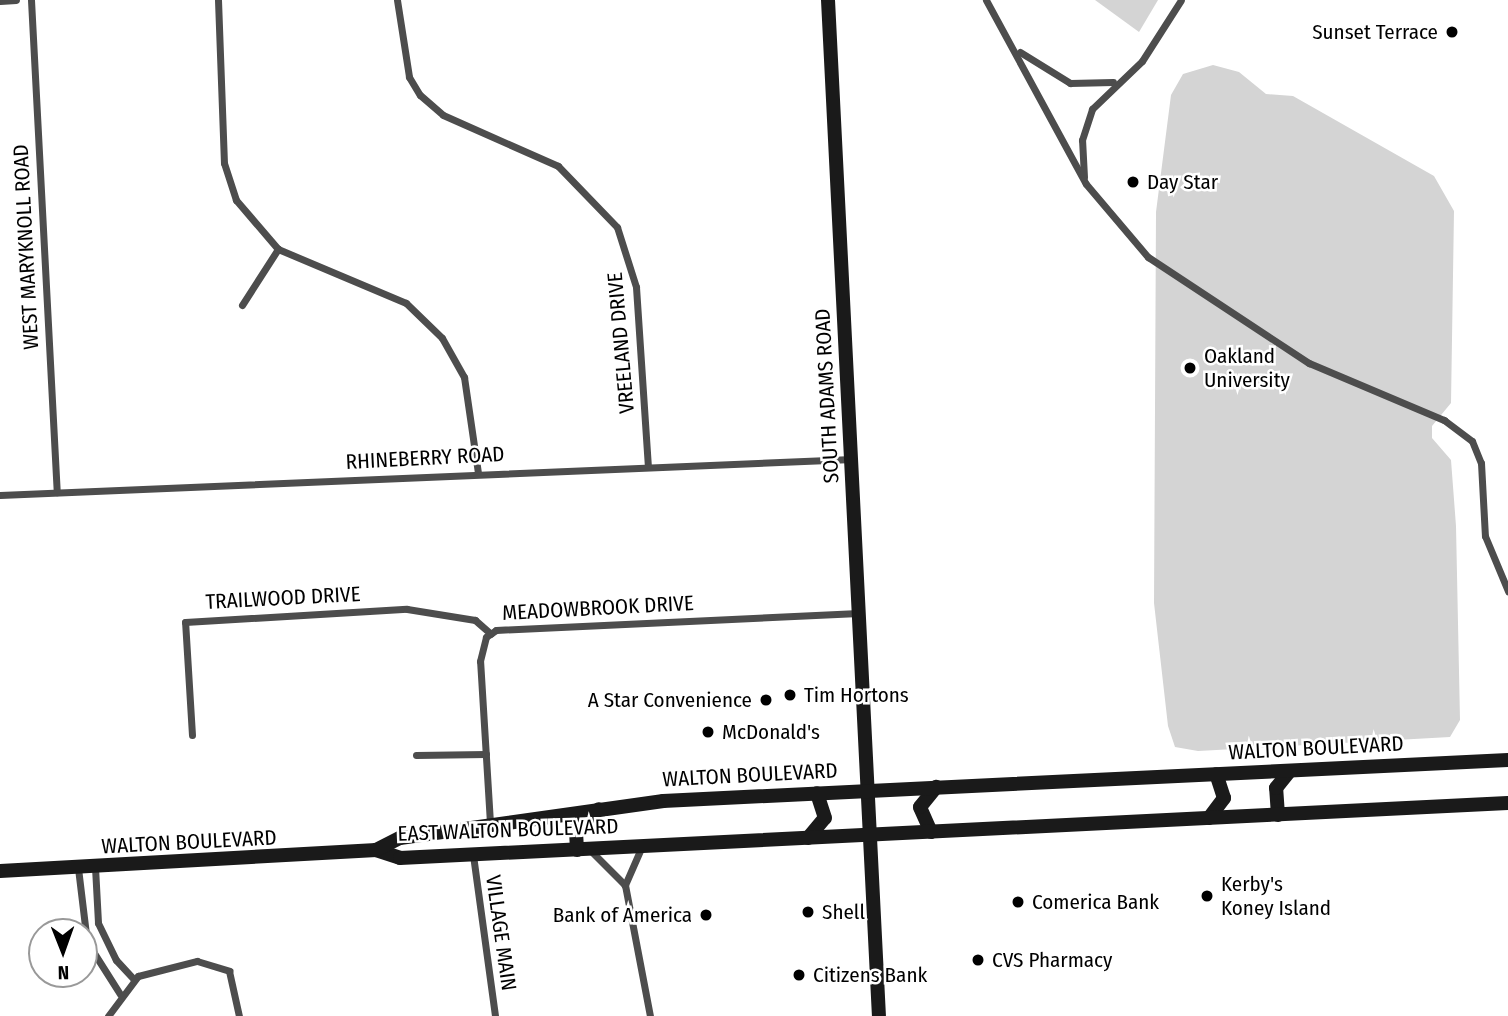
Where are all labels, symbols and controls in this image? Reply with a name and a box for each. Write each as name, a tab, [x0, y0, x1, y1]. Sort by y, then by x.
place label: Sunset Terrace	[1312, 19, 1438, 45]
marker: Sunset Terrace	[1444, 24, 1460, 40]
street label: WEST MARYKNOLL ROAD	[8, 144, 44, 350]
place label: Day Star	[1147, 169, 1218, 195]
marker: Day Star	[1125, 174, 1141, 190]
street label: VREELAND DRIVE	[602, 271, 640, 415]
street label: SOUTH ADAMS ROAD	[810, 308, 844, 484]
place label: Oakland University	[1204, 343, 1290, 393]
marker: Oakland University	[1182, 360, 1198, 376]
street label: RHINEBERRY ROAD	[345, 441, 505, 475]
street label: TRAILWOOD DRIVE	[205, 581, 361, 615]
street label: MEADOWBROOK DRIVE	[502, 590, 694, 626]
place label: Tim Hortons	[804, 682, 909, 708]
place label: A Star Convenience	[588, 687, 752, 713]
marker: Tim Hortons	[782, 687, 798, 703]
marker: A Star Convenience	[758, 692, 774, 708]
place label: McDonald's	[722, 719, 820, 745]
marker: McDonald's	[700, 724, 716, 740]
street label: WALTON BOULEVARD	[1228, 731, 1404, 765]
street label: WALTON BOULEVARD	[662, 758, 838, 792]
street label: EAST WALTON BOULEVARD	[397, 814, 619, 846]
street label: WALTON BOULEVARD	[101, 825, 277, 859]
place label: Kerby's Koney Island	[1221, 871, 1331, 921]
street label: VILLAGE MAIN	[480, 873, 522, 993]
marker: Kerby's Koney Island	[1199, 888, 1215, 904]
place label: Comerica Bank	[1032, 889, 1159, 915]
marker: Comerica Bank	[1010, 894, 1026, 910]
place label: Shell	[822, 899, 865, 925]
place label: Bank of America	[553, 902, 692, 928]
marker: Shell	[800, 904, 816, 920]
marker: Bank of America	[698, 907, 714, 923]
north arrow	[28, 918, 98, 988]
place label: CVS Pharmacy	[992, 947, 1112, 973]
marker: CVS Pharmacy	[970, 952, 986, 968]
text: N	[57, 961, 69, 984]
place label: Citizens Bank	[813, 962, 927, 988]
marker: Citizens Bank	[791, 967, 807, 983]

